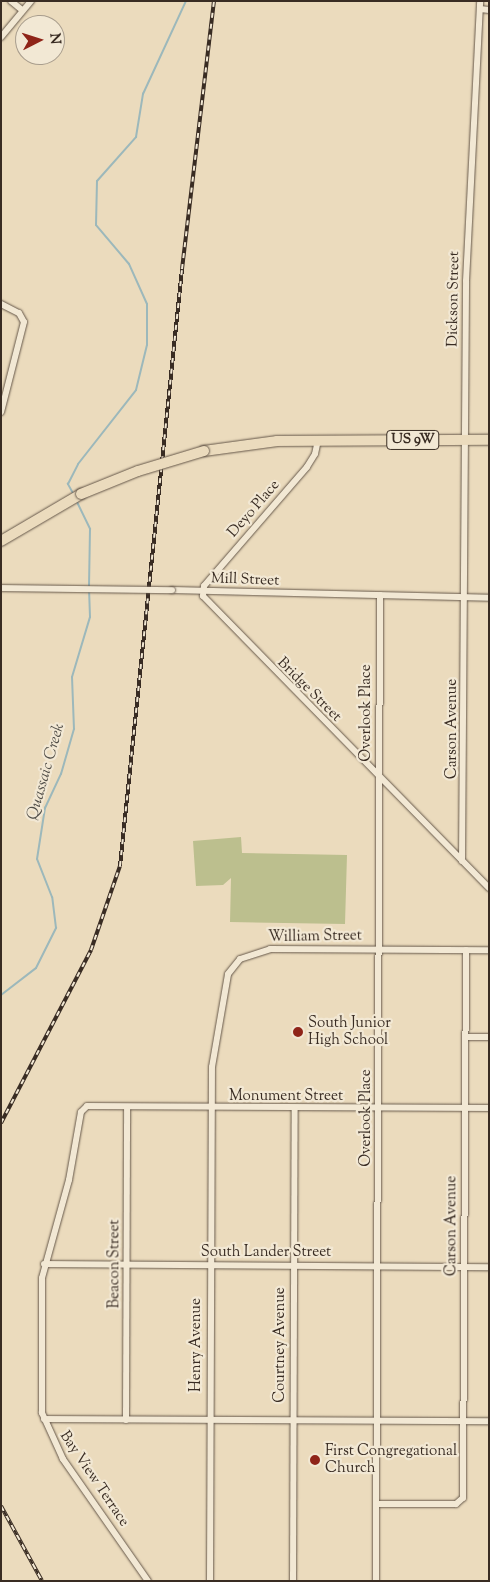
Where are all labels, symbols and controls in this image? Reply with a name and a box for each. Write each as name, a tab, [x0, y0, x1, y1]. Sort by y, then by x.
north arrow	[15, 15, 65, 65]
text: N	[43, 32, 64, 45]
street label: Dickson Street	[444, 251, 464, 347]
road number: US 9W	[386, 428, 440, 452]
street label: Deyo Place	[224, 477, 284, 541]
street label: Mill Street	[211, 570, 279, 590]
street label: Bridge Street	[273, 654, 345, 726]
street label: Overlook Place	[358, 664, 376, 762]
street label: Carson Avenue	[444, 679, 462, 779]
water label: Quassaic Creek	[24, 722, 70, 822]
street label: William Street	[268, 927, 362, 947]
place label: South Junior High School	[308, 1014, 391, 1049]
marker: South Junior High School	[292, 1026, 304, 1038]
street label: Overlook Place	[358, 1069, 376, 1167]
street label: Monument Street	[229, 1088, 343, 1106]
street label: Carson Avenue	[443, 1176, 461, 1276]
street label: Beacon Street	[106, 1220, 124, 1308]
street label: South Lander Street	[201, 1244, 331, 1262]
street label: Courtney Avenue	[272, 1287, 290, 1403]
street label: Henry Avenue	[188, 1298, 206, 1392]
street label: Bay View Terrace	[55, 1428, 133, 1530]
place label: First Congregational Church	[325, 1442, 457, 1477]
marker: First Congregational Church	[309, 1454, 321, 1466]

